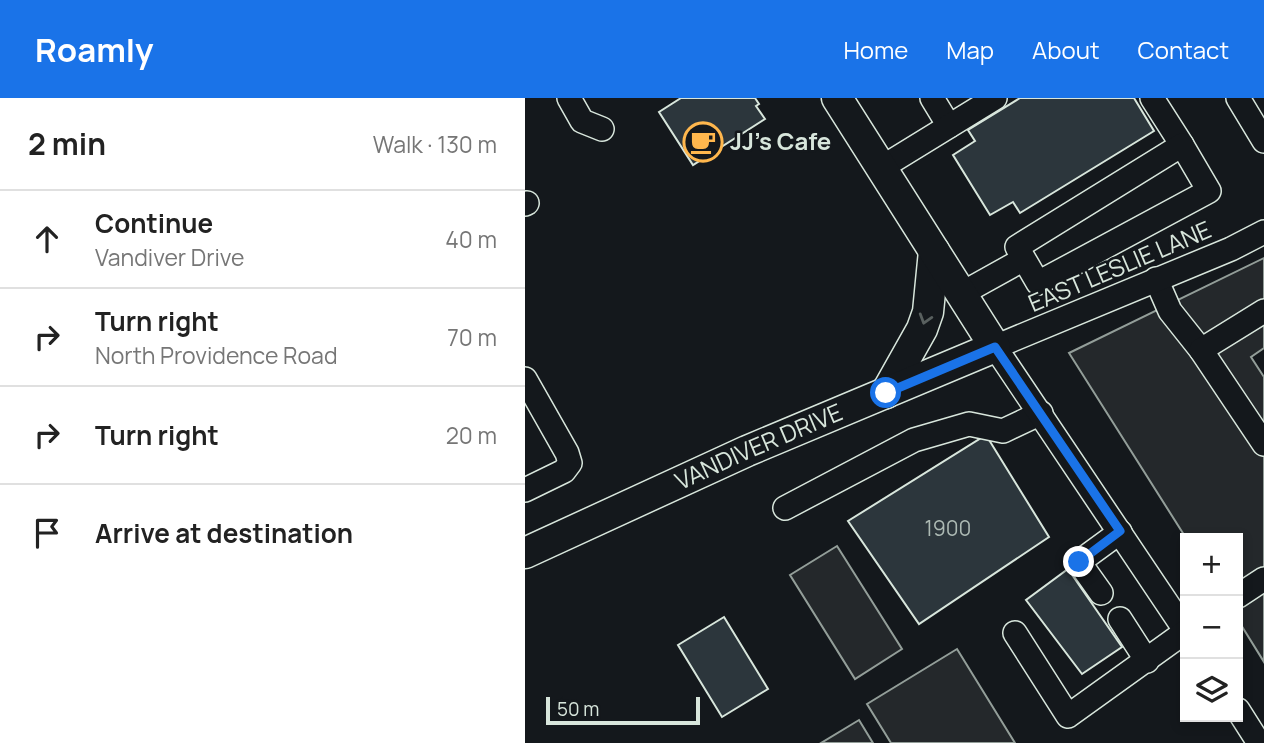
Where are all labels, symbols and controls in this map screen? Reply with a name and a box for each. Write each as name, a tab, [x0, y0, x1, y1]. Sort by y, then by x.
text: Roamly	[35, 27, 154, 72]
text: Home	[843, 33, 908, 66]
text: Map	[946, 33, 994, 66]
text: About	[1032, 33, 1100, 66]
text: Contact	[1138, 33, 1229, 66]
cafe icon: JJ's Cafe	[682, 121, 724, 163]
text: 2 min	[28, 123, 106, 164]
place label: JJ's Cafe	[730, 124, 831, 157]
text: Walk · 130 m	[373, 128, 497, 160]
text: Continue	[95, 205, 213, 241]
street label: EAST LESLIE LANE	[1023, 212, 1216, 319]
icon: ahead	[28, 220, 66, 258]
text: 40 m	[445, 223, 497, 255]
text: Vandiver Drive	[95, 241, 245, 273]
text: Turn right	[95, 303, 219, 339]
one-way arrow	[919, 312, 933, 324]
icon: right	[28, 318, 66, 356]
text: 70 m	[447, 321, 497, 353]
text: North Providence Road	[95, 339, 338, 371]
route start	[870, 377, 901, 408]
street label: VANDIVER DRIVE	[670, 395, 847, 497]
icon: right	[28, 416, 66, 454]
text: Turn right	[95, 417, 219, 453]
text: 20 m	[446, 419, 497, 451]
icon: arrive	[28, 514, 66, 552]
house number: 1900	[925, 514, 971, 542]
text: Arrive at destination	[95, 515, 353, 551]
map controls	[1180, 533, 1243, 722]
button: +	[1180, 533, 1243, 596]
route end	[1063, 546, 1094, 577]
button: −	[1180, 596, 1243, 659]
button: layers	[1180, 659, 1243, 722]
scale bar	[546, 694, 700, 726]
text: 50 m	[557, 696, 599, 722]

